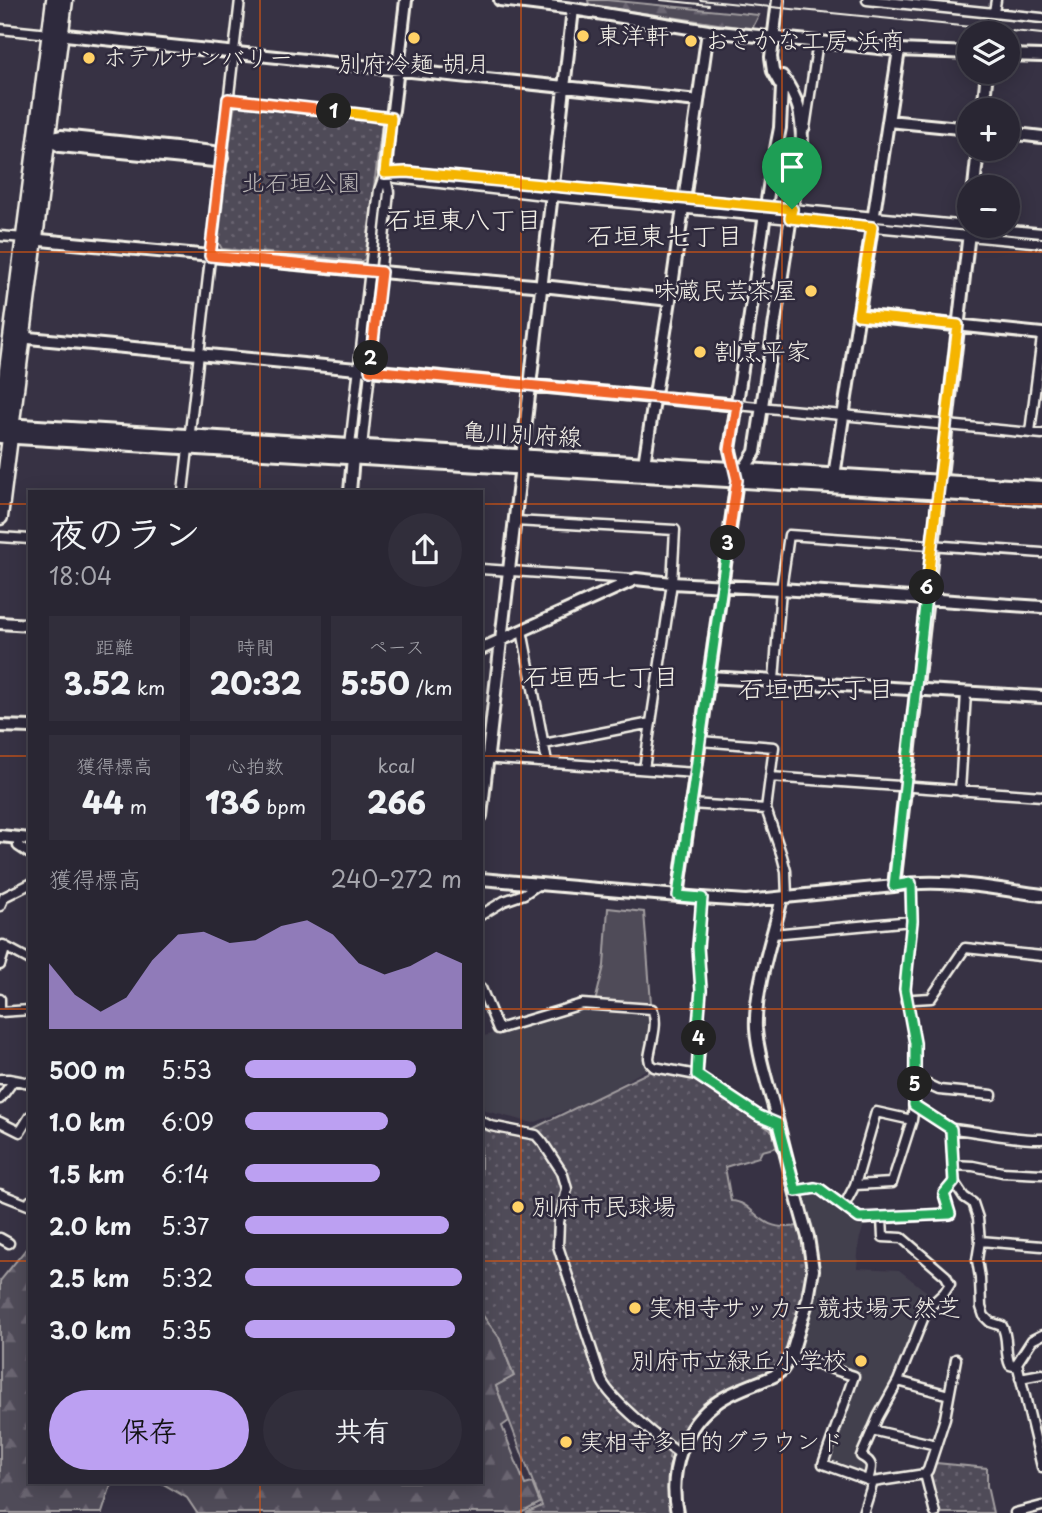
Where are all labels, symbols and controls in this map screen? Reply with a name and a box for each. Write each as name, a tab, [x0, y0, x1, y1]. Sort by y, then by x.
place label: 東洋軒	[597, 16, 669, 52]
place label: おさかな工房 浜商	[705, 21, 905, 57]
map controls	[957, 21, 1020, 238]
button: layers	[957, 21, 1020, 84]
marker: 東洋軒	[575, 28, 591, 44]
marker: 別府冷麺 胡月	[406, 30, 422, 46]
marker: おさかな工房 浜商	[683, 33, 699, 49]
place label: ホテルサンバリー	[103, 38, 293, 74]
place label: 別府冷麺 胡月	[338, 44, 490, 80]
marker: ホテルサンバリー	[81, 50, 97, 66]
pin: 1	[316, 94, 352, 128]
text: 1	[329, 96, 338, 124]
button: +	[957, 98, 1020, 161]
pin	[762, 137, 822, 209]
icon: arrive	[773, 148, 811, 186]
park label: 北石垣公園	[241, 163, 361, 199]
button: −	[957, 175, 1020, 238]
district label: 石垣東八丁目	[386, 199, 542, 238]
district label: 石垣東七丁目	[587, 215, 743, 254]
place label: 味蔵民芸茶屋	[653, 271, 797, 307]
marker: 味蔵民芸茶屋	[803, 283, 819, 299]
place label: 割烹平家	[714, 332, 810, 368]
pin: 2	[354, 340, 388, 376]
text: 2	[364, 343, 377, 371]
marker: 割烹平家	[692, 344, 708, 360]
street label: 亀川別府線	[461, 412, 583, 454]
text: 夜のラン	[49, 503, 201, 560]
button: share	[388, 513, 462, 587]
pin: 3	[710, 526, 746, 560]
text: 3	[721, 528, 734, 556]
text: 18:04	[49, 558, 112, 593]
pin: 6	[909, 570, 944, 604]
text: 6	[920, 572, 933, 600]
text: 距離	[95, 632, 134, 660]
text: 時間	[236, 632, 275, 660]
text: ペース	[369, 632, 424, 660]
district label: 石垣西七丁目	[523, 656, 679, 695]
text: 3.52	[64, 660, 131, 705]
text: 20:32	[210, 660, 301, 705]
text: 5:50	[341, 660, 410, 705]
district label: 石垣西六丁目	[738, 668, 894, 707]
text: km	[131, 673, 165, 701]
text: /km	[410, 673, 452, 701]
text: 獲得標高	[76, 751, 153, 779]
text: 心拍数	[227, 751, 284, 779]
text: kcal	[378, 751, 415, 779]
text: 44	[82, 779, 123, 824]
text: 136	[205, 779, 260, 824]
text: 266	[367, 779, 426, 824]
text: m	[123, 792, 147, 820]
text: bpm	[260, 792, 306, 820]
text: 獲得標高	[49, 861, 141, 896]
text: 240–272 m	[331, 861, 462, 896]
pin: 4	[682, 1020, 716, 1056]
text: 4	[692, 1023, 705, 1051]
text: 500 m	[49, 1052, 126, 1087]
text: 5:53	[161, 1052, 212, 1087]
pin: 5	[898, 1066, 932, 1102]
text: 5	[908, 1069, 921, 1097]
text: 1.0 km	[49, 1104, 126, 1139]
text: 6:09	[161, 1104, 214, 1139]
text: 1.5 km	[49, 1156, 125, 1191]
text: 6:14	[161, 1156, 209, 1191]
place label: 別府市民球場	[532, 1187, 676, 1223]
marker: 別府市民球場	[510, 1199, 526, 1215]
text: 2.0 km	[49, 1208, 131, 1243]
text: 5:37	[161, 1208, 209, 1243]
text: 2.5 km	[49, 1260, 129, 1295]
text: 5:32	[161, 1260, 213, 1295]
place label: 実相寺サッカー競技場天然芝	[649, 1288, 961, 1324]
marker: 実相寺サッカー競技場天然芝	[627, 1300, 643, 1316]
text: 3.0 km	[49, 1312, 131, 1347]
text: 5:35	[161, 1312, 212, 1347]
place label: 別府市立緑丘小学校	[631, 1341, 847, 1377]
marker: 別府市立緑丘小学校	[853, 1353, 869, 1369]
button: 保存	[49, 1390, 249, 1470]
button: 共有	[263, 1390, 462, 1470]
place label: 実相寺多目的グラウンド	[580, 1422, 844, 1458]
marker: 実相寺多目的グラウンド	[558, 1434, 574, 1450]

